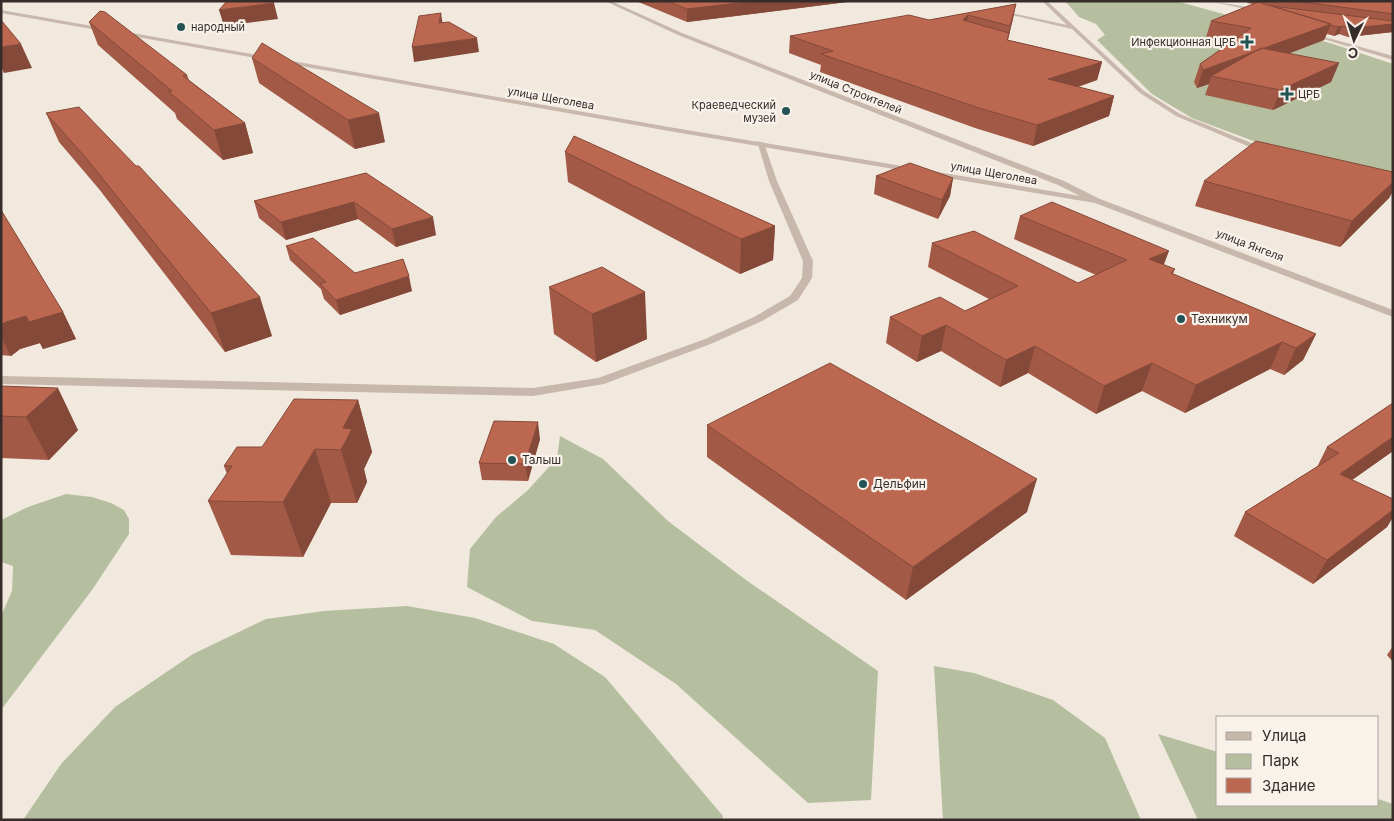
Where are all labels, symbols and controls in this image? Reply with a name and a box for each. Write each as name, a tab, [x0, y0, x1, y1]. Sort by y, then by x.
north arrow	[1329, 15, 1379, 65]
place label: народный	[191, 20, 245, 34]
marker: народный	[175, 21, 187, 33]
place label: Инфекционная ЦРБ	[1131, 35, 1236, 49]
marker: Инфекционная ЦРБ	[1240, 35, 1254, 49]
text: С	[1347, 45, 1359, 62]
street label: улица Строителей	[808, 67, 904, 117]
street label: улица Щеголева	[507, 83, 595, 113]
marker: ЦРБ	[1280, 87, 1294, 101]
place label: ЦРБ	[1298, 87, 1320, 101]
place label: Краеведческий музей	[692, 98, 776, 125]
marker: Краеведческий музей	[780, 105, 792, 117]
street label: улица Щеголева	[950, 158, 1038, 188]
street label: улица Янгеля	[1214, 226, 1286, 264]
place label: Техникум	[1191, 311, 1248, 326]
marker: Техникум	[1175, 313, 1187, 325]
place label: Талыш	[522, 452, 561, 467]
marker: Талыш	[506, 454, 518, 466]
place label: Дельфин	[873, 476, 926, 491]
marker: Дельфин	[857, 478, 869, 490]
legend	[1216, 716, 1379, 806]
text: Улица	[1262, 726, 1306, 745]
text: Парк	[1262, 751, 1299, 770]
text: Здание	[1262, 776, 1316, 795]

